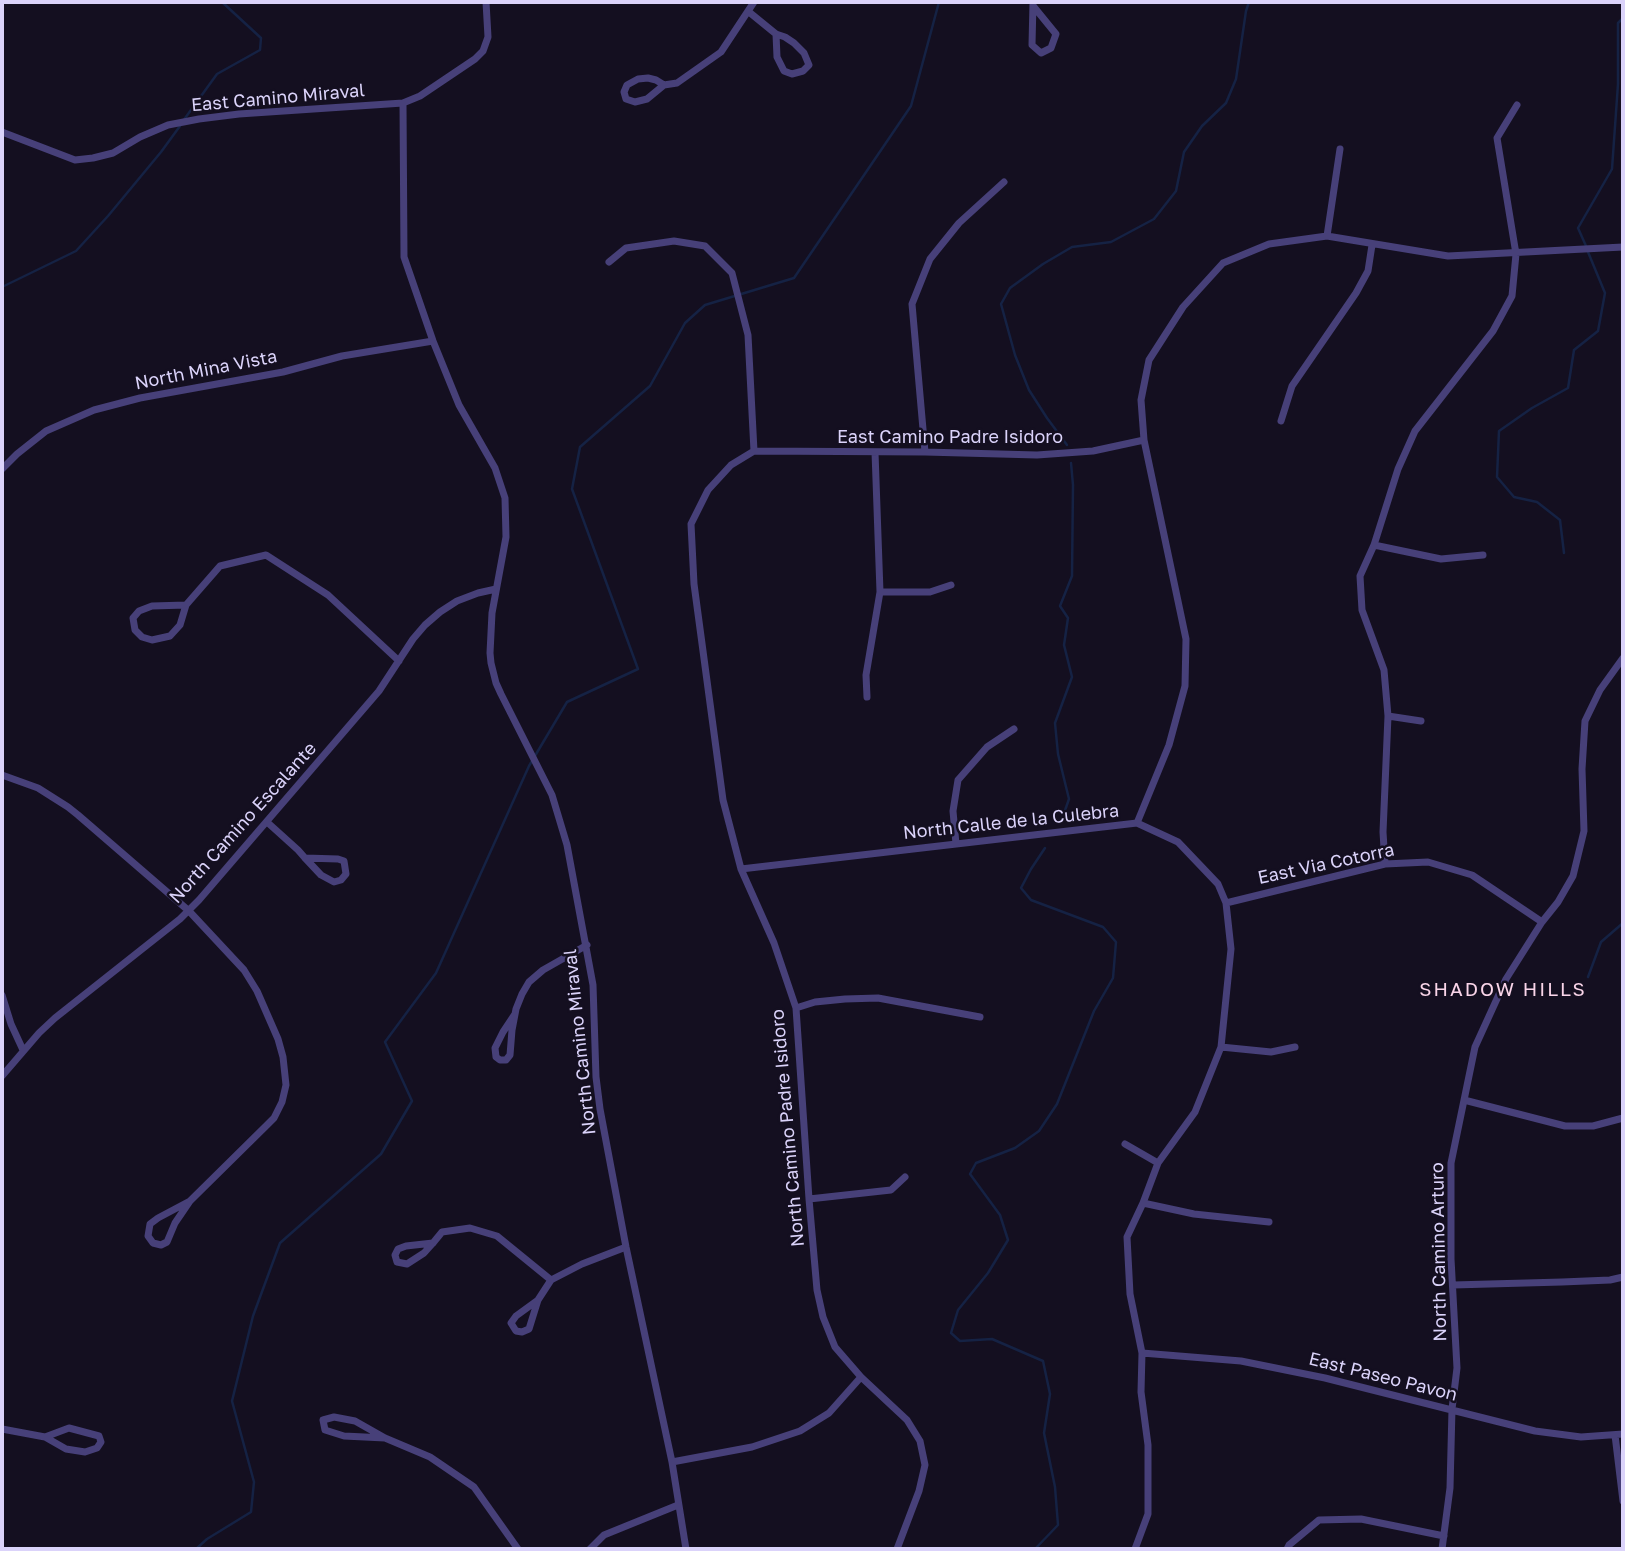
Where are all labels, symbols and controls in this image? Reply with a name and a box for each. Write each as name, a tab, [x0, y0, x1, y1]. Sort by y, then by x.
street label: East Camino Miraval	[190, 80, 366, 116]
street label: North Mina Vista	[133, 346, 279, 394]
street label: East Camino Padre Isidoro	[837, 426, 1063, 448]
street label: North Camino Escalante	[165, 738, 321, 908]
street label: North Calle de la Culebra	[902, 800, 1120, 844]
street label: East Via Cotorra	[1256, 839, 1396, 889]
street label: North Camino Miraval	[560, 948, 600, 1136]
district label: SHADOW HILLS	[1421, 979, 1585, 1001]
street label: North Camino Padre Isidoro	[767, 1008, 809, 1248]
street label: North Camino Arturo	[1427, 1162, 1451, 1342]
street label: East Paseo Pavon	[1307, 1348, 1459, 1406]

